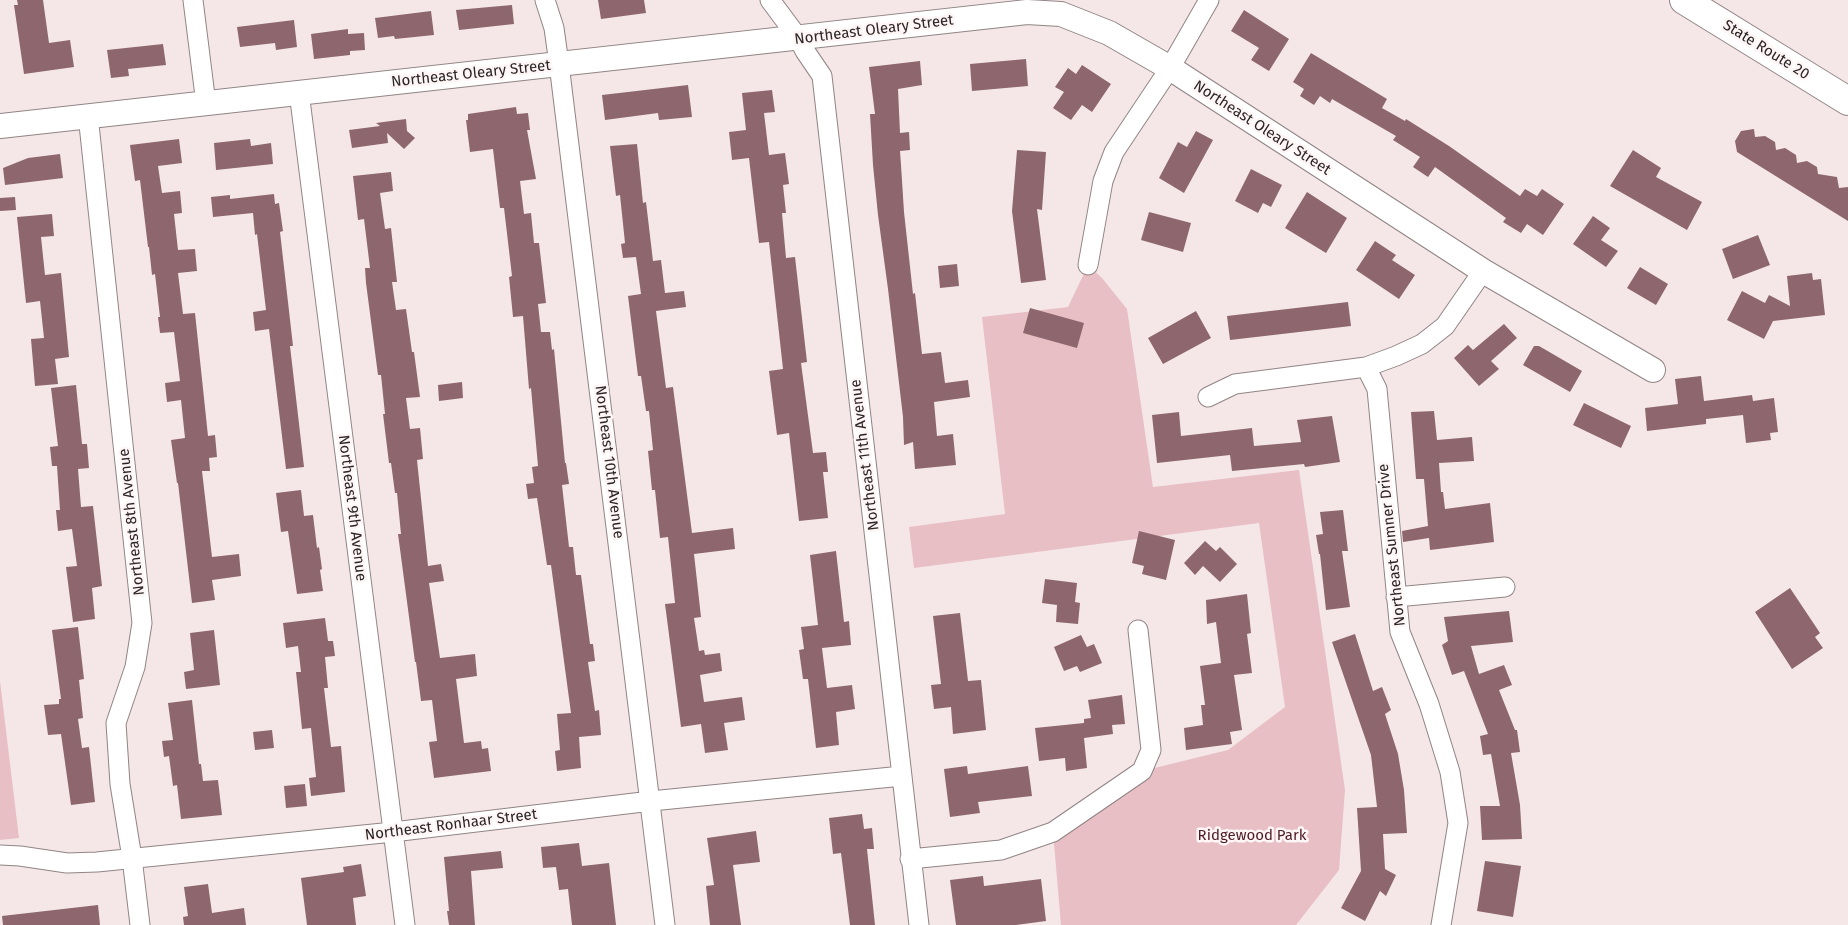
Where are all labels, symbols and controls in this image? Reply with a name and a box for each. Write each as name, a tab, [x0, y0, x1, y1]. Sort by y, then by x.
street label: Northeast Oleary Street	[793, 11, 955, 49]
street label: State Route 20	[1719, 16, 1813, 84]
street label: Northeast Oleary Street	[390, 57, 552, 91]
street label: Northeast Oleary Street	[1190, 77, 1334, 179]
street label: Northeast 11th Avenue	[847, 378, 883, 532]
street label: Northeast 10th Avenue	[591, 384, 627, 540]
street label: Northeast 9th Avenue	[334, 434, 370, 582]
street label: Northeast 8th Avenue	[115, 448, 149, 596]
street label: Northeast Sumner Drive	[1375, 463, 1409, 627]
street label: Northeast Ronhaar Street	[364, 806, 538, 844]
park label: Ridgewood Park	[1198, 827, 1306, 845]

